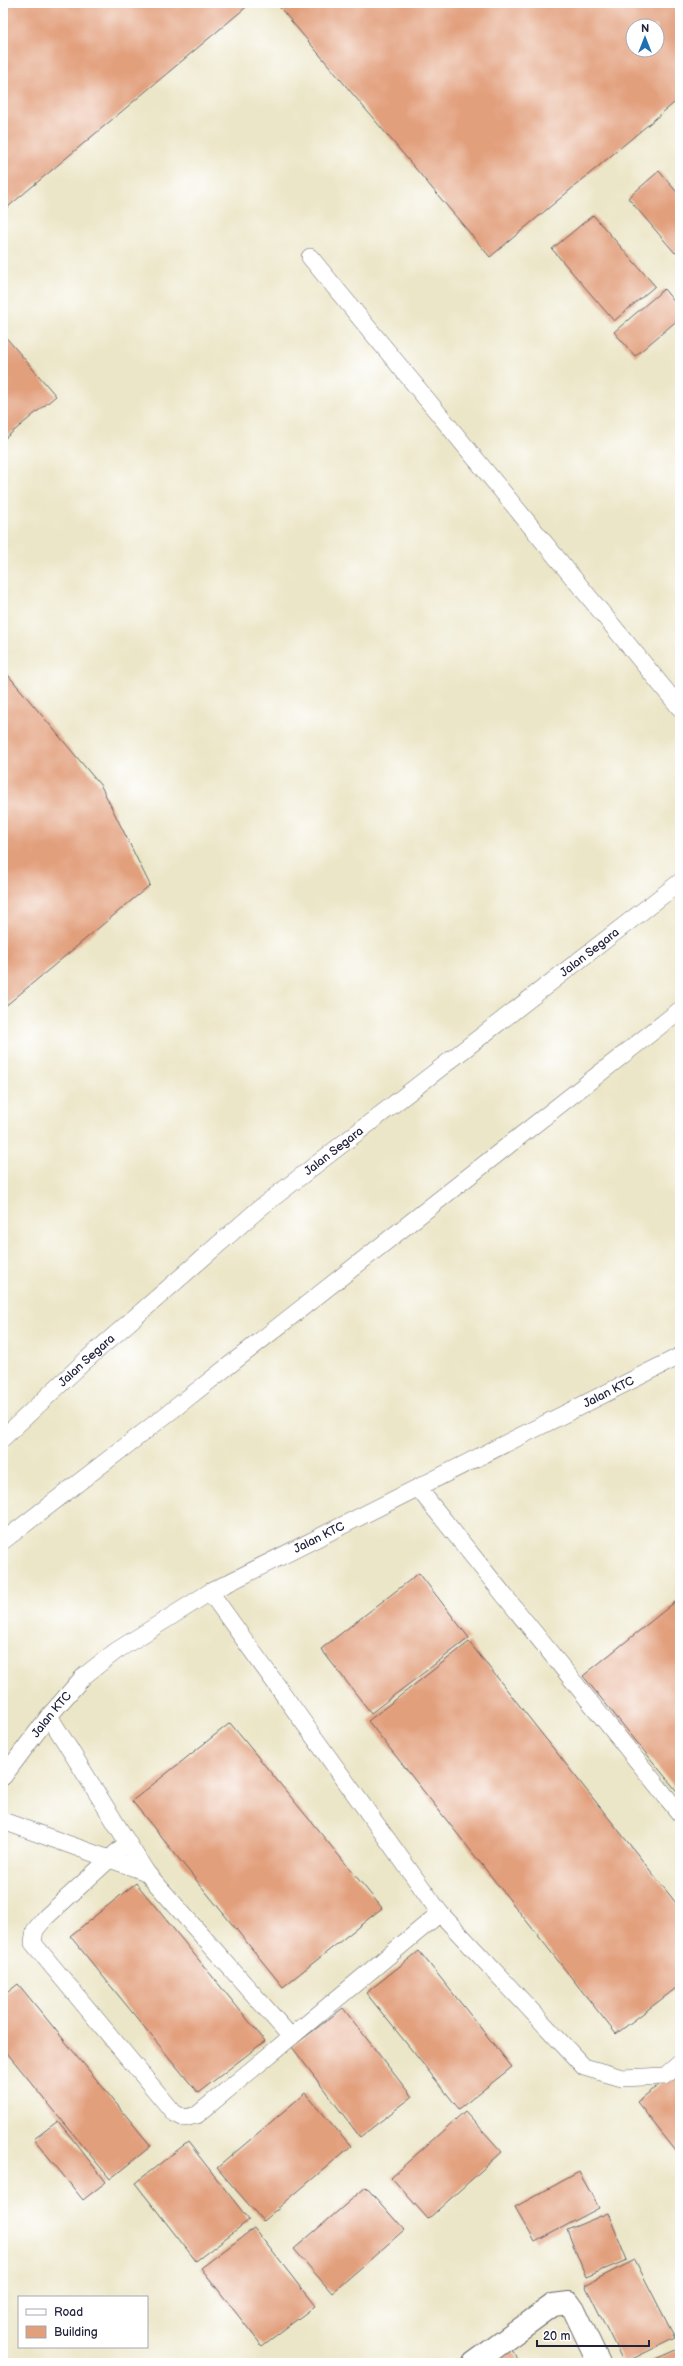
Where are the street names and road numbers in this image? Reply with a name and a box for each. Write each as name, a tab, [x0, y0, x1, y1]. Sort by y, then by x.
street label: Jalan Segara	[557, 925, 623, 980]
street label: Jalan Segara	[301, 1124, 367, 1179]
street label: Jalan Segara	[55, 1331, 118, 1390]
street label: Jalan KTC	[581, 1373, 637, 1411]
street label: Jalan KTC	[291, 1519, 347, 1557]
street label: Jalan KTC	[28, 1688, 75, 1741]

